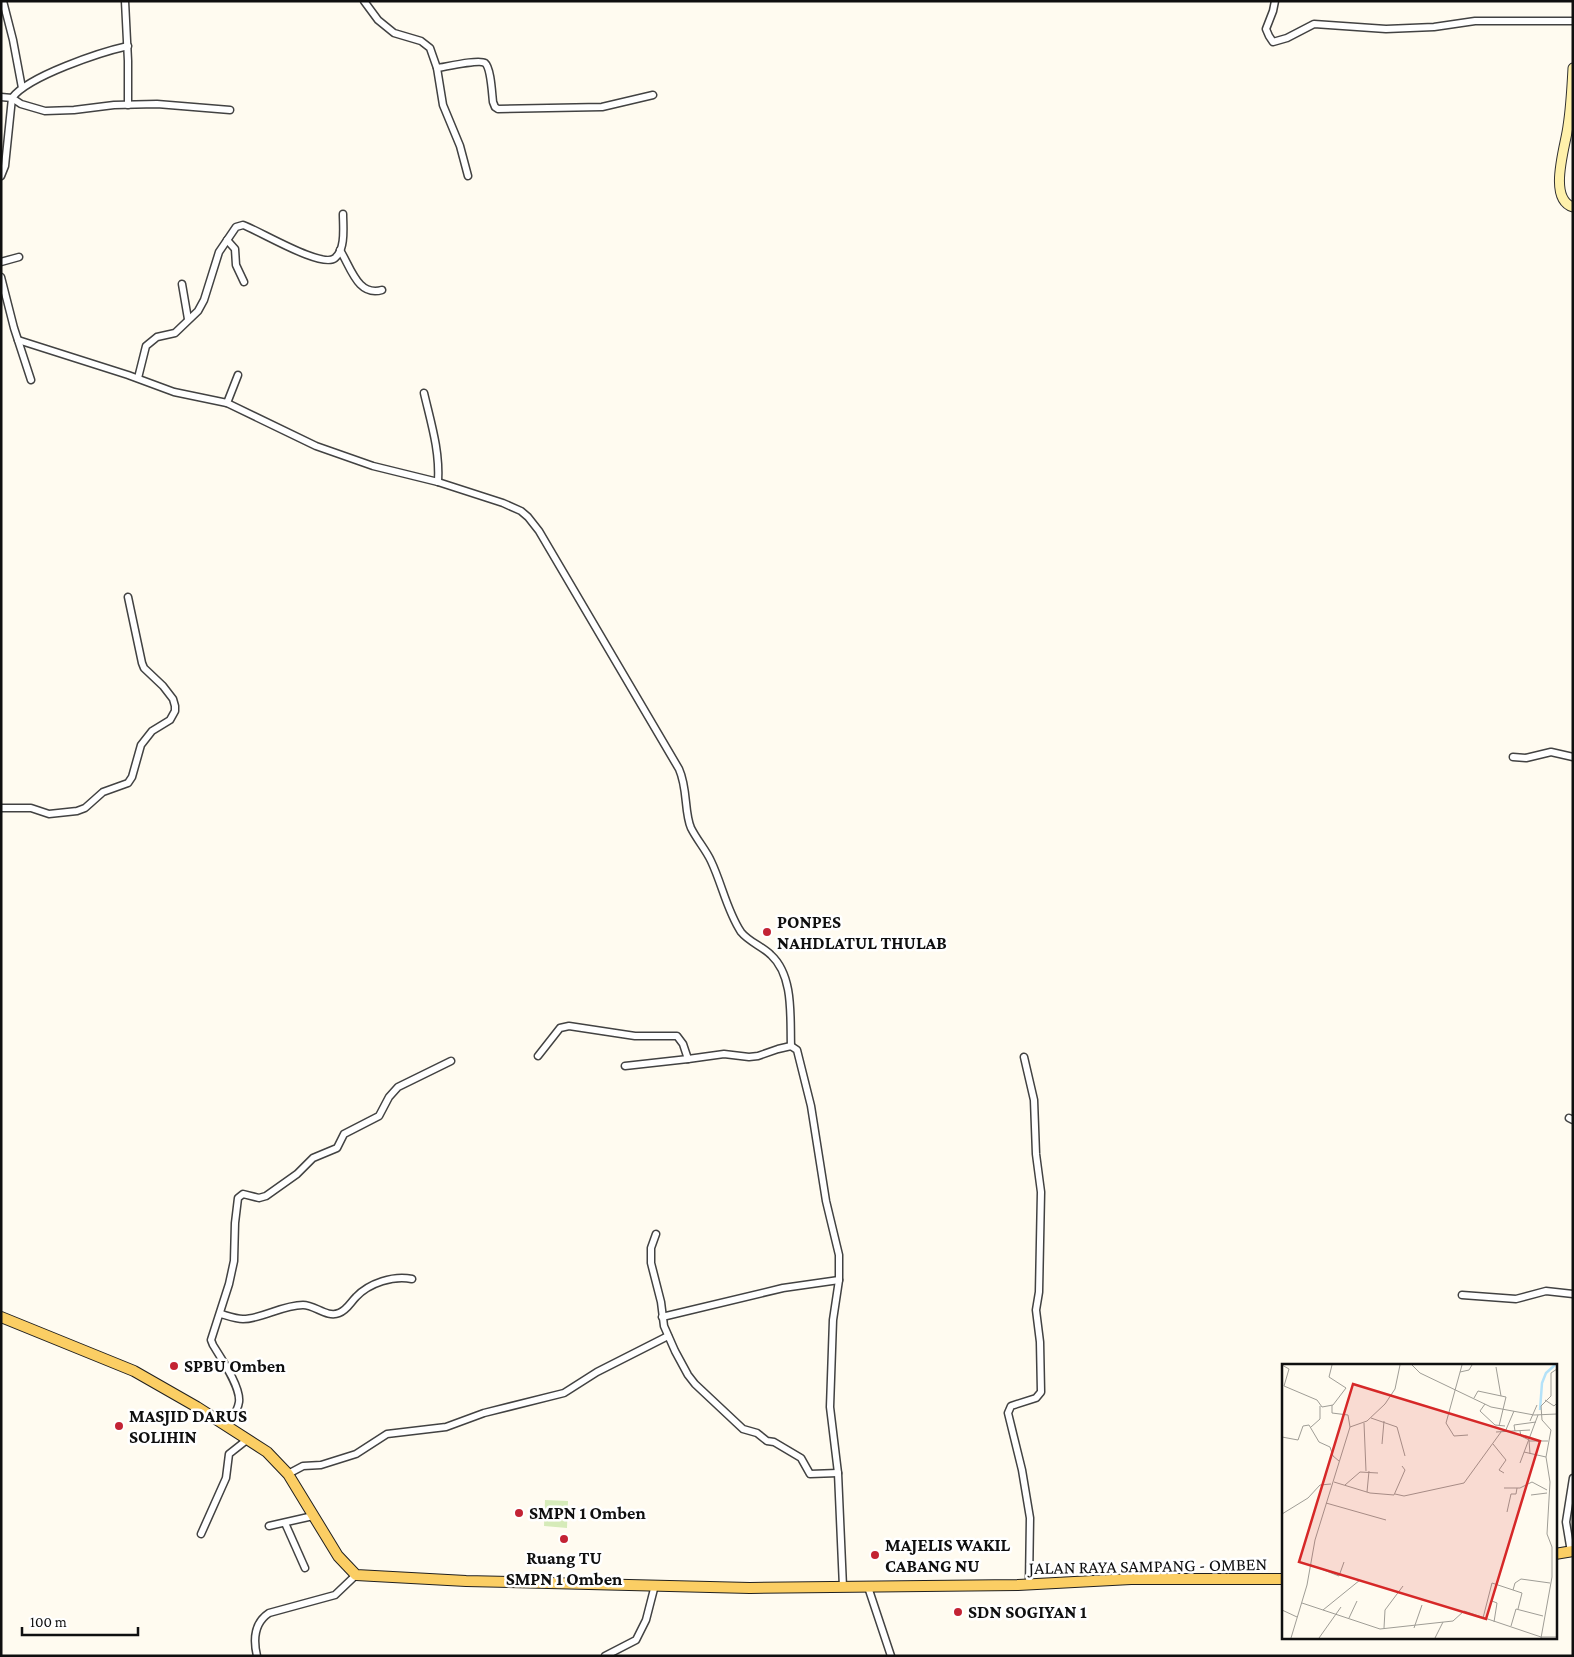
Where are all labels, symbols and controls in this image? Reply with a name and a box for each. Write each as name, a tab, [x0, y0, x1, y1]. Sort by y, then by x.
place label: PONPES NAHDLATUL THULAB	[777, 912, 947, 953]
marker: PONPES NAHDLATUL THULAB	[761, 926, 773, 938]
place label: SPBU Omben	[184, 1356, 286, 1376]
marker: SPBU Omben	[168, 1360, 180, 1372]
inset map	[1282, 1364, 1556, 1640]
place label: MASJID DARUS SOLIHIN	[129, 1406, 247, 1447]
marker: MASJID DARUS SOLIHIN	[113, 1420, 125, 1432]
place label: SMPN 1 Omben	[529, 1503, 646, 1523]
marker: SMPN 1 Omben	[513, 1507, 525, 1519]
marker: Ruang TU SMPN 1 Omben	[558, 1533, 570, 1545]
place label: MAJELIS WAKIL CABANG NU	[885, 1535, 1011, 1576]
place label: Ruang TU SMPN 1 Omben	[506, 1548, 623, 1589]
marker: MAJELIS WAKIL CABANG NU	[869, 1549, 881, 1561]
street label: JALAN RAYA SAMPANG - OMBEN	[1027, 1554, 1268, 1578]
place label: SDN SOGIYAN 1	[968, 1602, 1087, 1622]
scale bar	[22, 1604, 139, 1636]
marker: SDN SOGIYAN 1	[952, 1606, 964, 1618]
text: 100 m	[30, 1614, 67, 1630]

